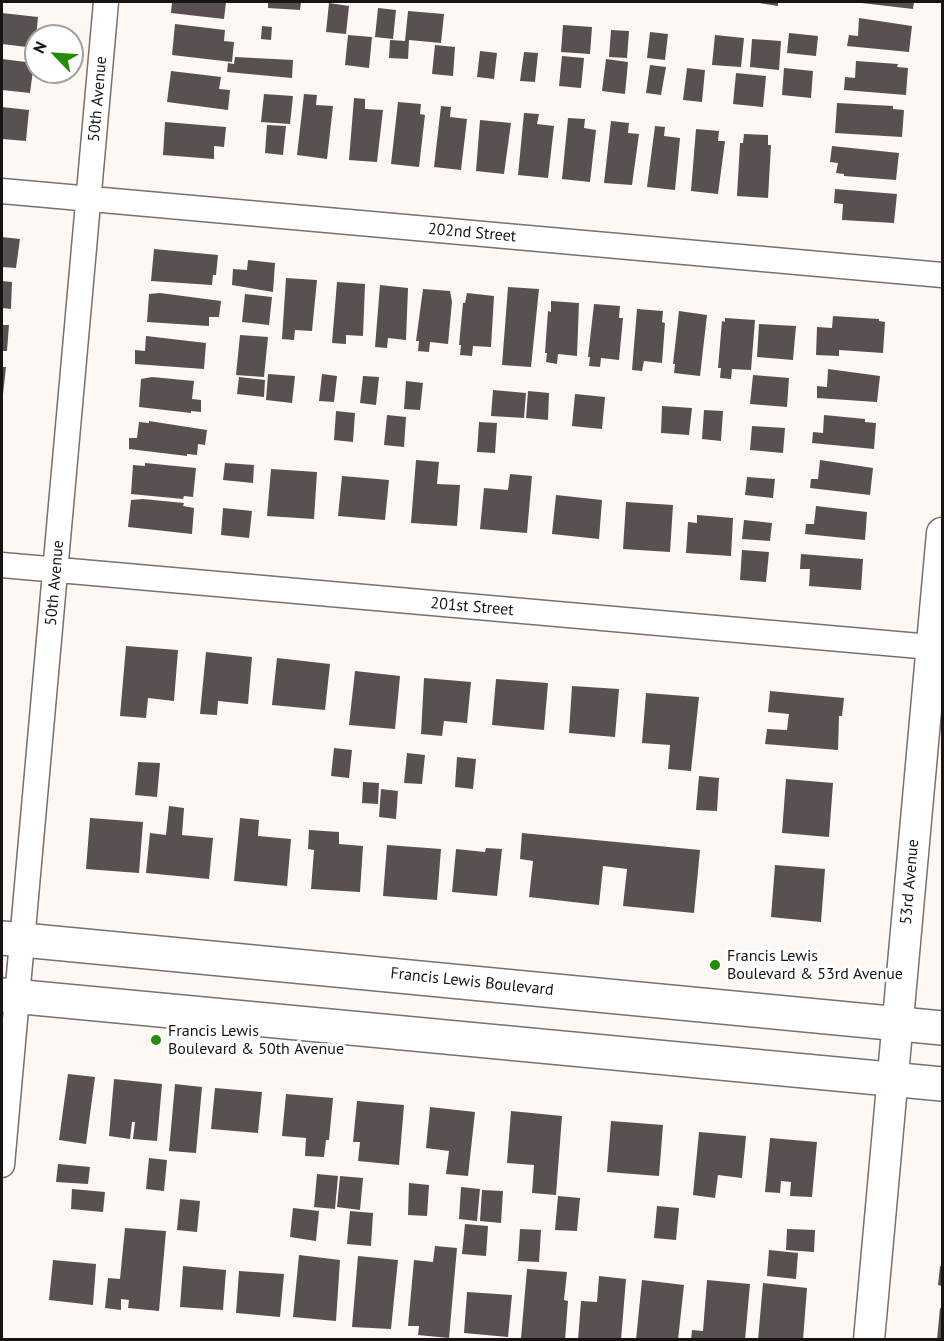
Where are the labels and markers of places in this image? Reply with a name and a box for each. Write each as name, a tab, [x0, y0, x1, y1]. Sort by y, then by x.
place label: Francis Lewis Boulevard & 53rd Avenue	[727, 946, 903, 984]
marker: Francis Lewis Boulevard & 53rd Avenue	[708, 958, 722, 972]
place label: Francis Lewis Boulevard & 50th Avenue	[168, 1021, 344, 1059]
marker: Francis Lewis Boulevard & 50th Avenue	[149, 1033, 163, 1047]

